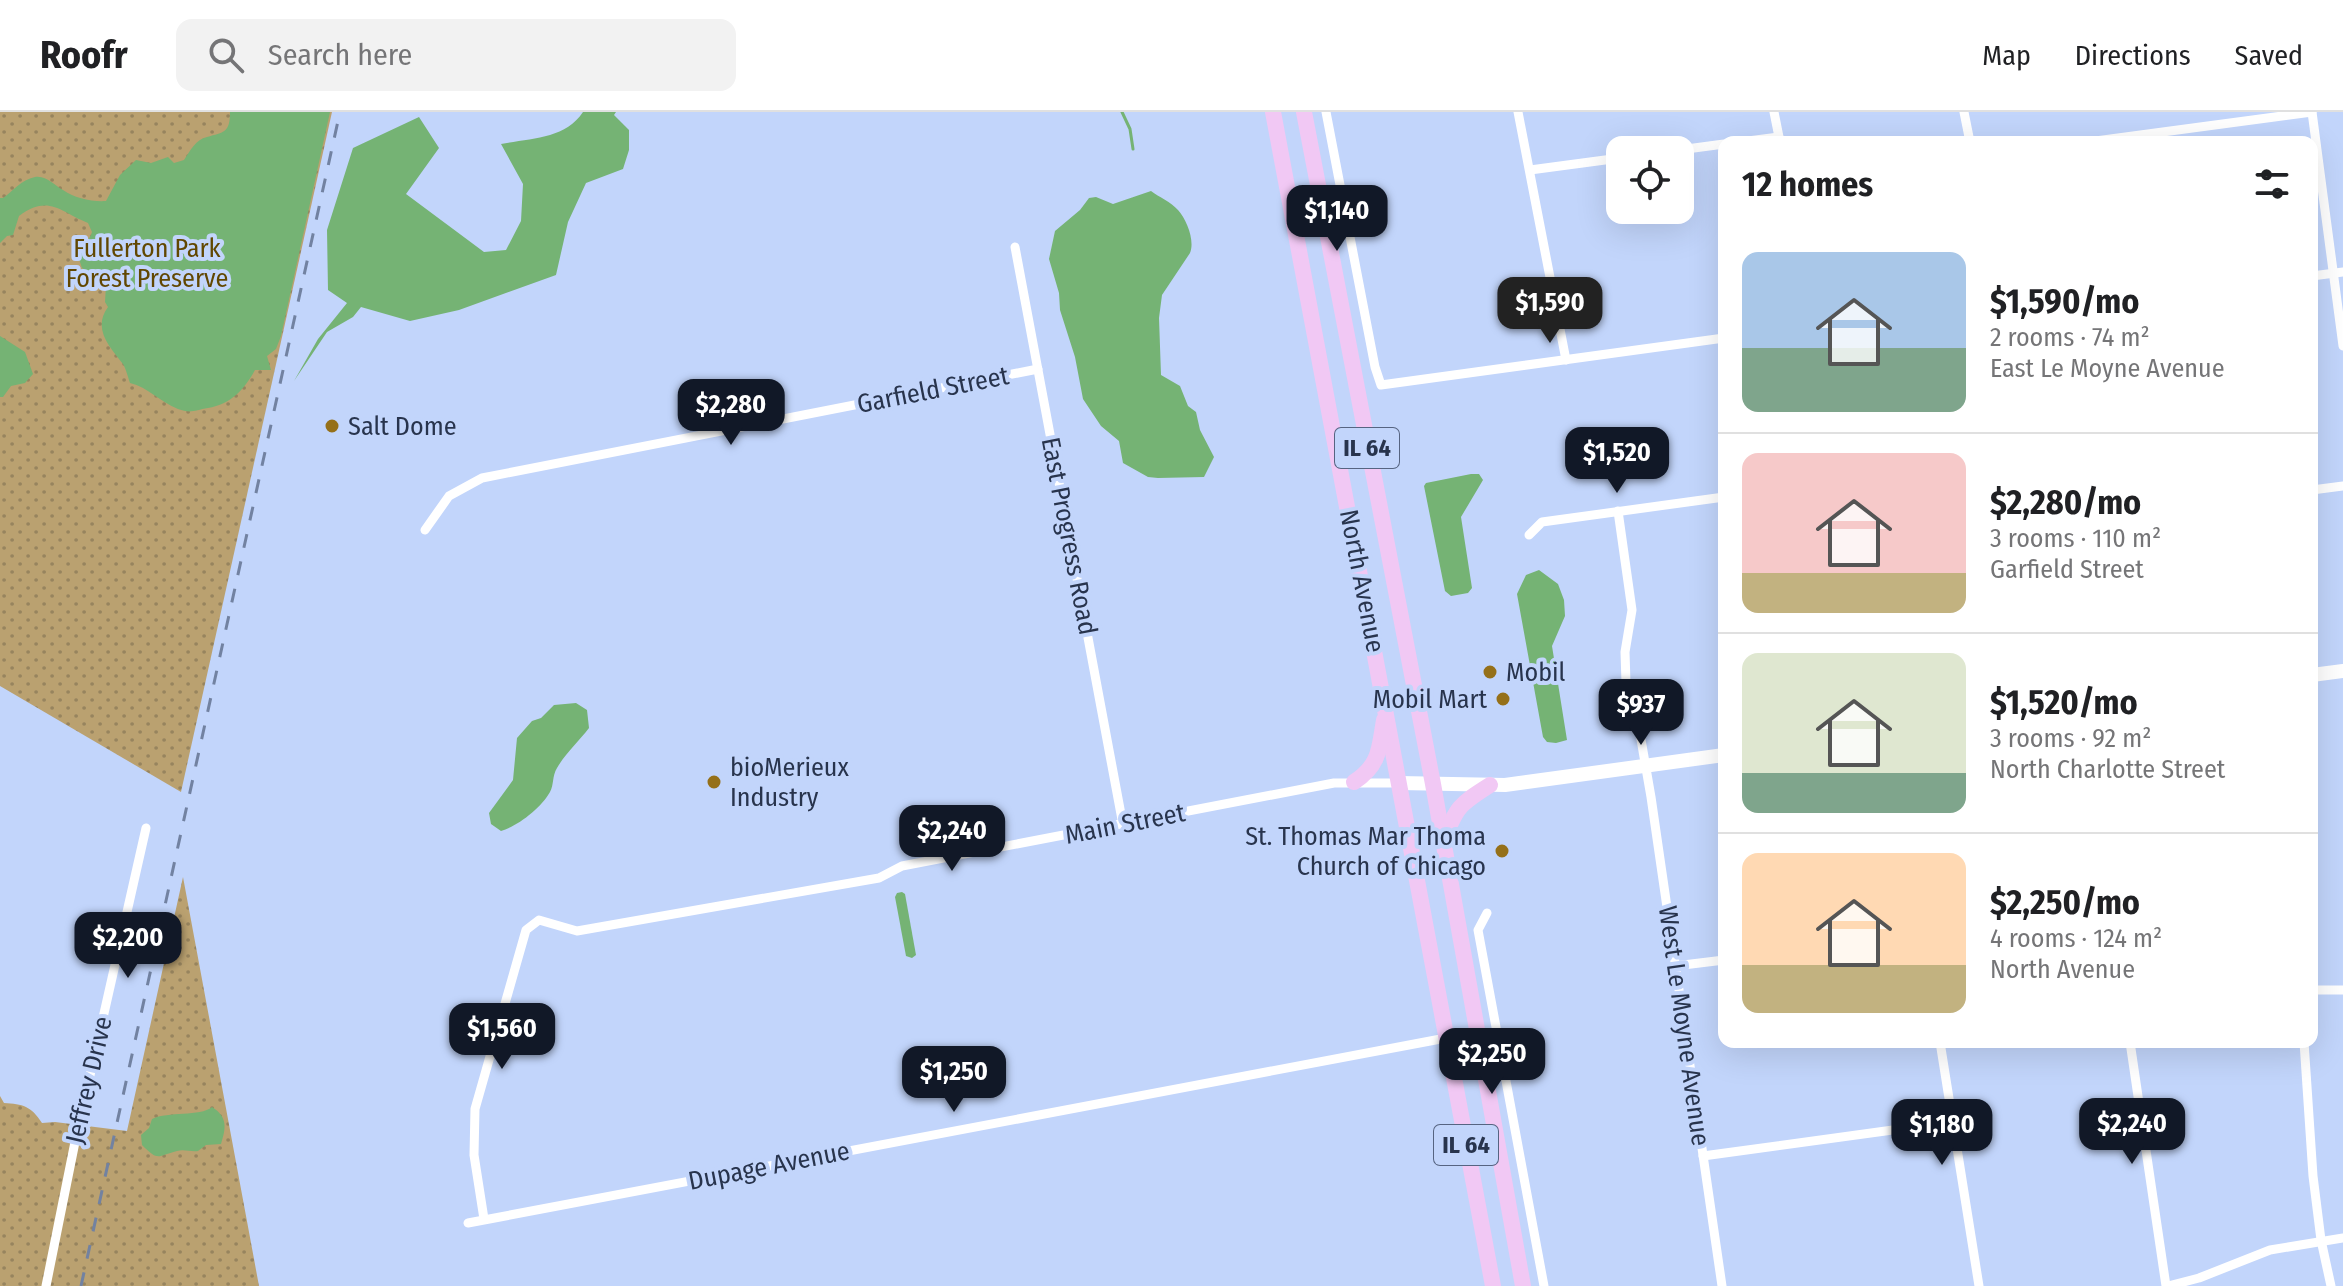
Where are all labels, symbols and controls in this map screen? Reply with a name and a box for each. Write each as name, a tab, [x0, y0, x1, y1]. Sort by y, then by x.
search box	[176, 19, 736, 91]
text: Roofr	[40, 32, 128, 78]
icon: search	[204, 33, 248, 77]
text: Search here	[268, 37, 412, 73]
text: Map	[1982, 39, 2031, 72]
text: Directions	[2075, 39, 2191, 72]
text: Saved	[2235, 39, 2303, 72]
map controls	[1606, 136, 1694, 224]
button: locate	[1606, 136, 1694, 224]
icon: filters	[2250, 162, 2294, 206]
text: 12 homes	[1742, 164, 1873, 205]
pin: $1,140	[1272, 185, 1402, 253]
text: $1,140	[1305, 195, 1369, 226]
park label: Fullerton Park Forest Preserve	[66, 233, 228, 294]
pin: $1,590	[1485, 277, 1615, 345]
text: $1,590/mo	[1990, 281, 2139, 322]
icon: home	[1806, 284, 1902, 380]
text: $1,590	[1515, 287, 1585, 318]
text: 2 rooms · 74 m²	[1990, 322, 2150, 353]
text: East Le Moyne Avenue	[1990, 353, 2225, 384]
street label: Garfield Street	[855, 360, 1012, 420]
pin: $2,280	[666, 379, 796, 447]
text: $2,280	[696, 389, 766, 420]
place label: Salt Dome	[348, 411, 456, 442]
marker: Salt Dome	[323, 417, 341, 435]
pin: $1,520	[1552, 427, 1682, 495]
road number: IL 64	[1335, 428, 1399, 468]
street label: East Progress Road	[1035, 435, 1103, 637]
text: $1,520	[1583, 437, 1651, 468]
text: $2,280/mo	[1990, 482, 2141, 523]
icon: home	[1806, 485, 1902, 581]
street label: North Avenue	[1333, 507, 1391, 655]
text: 3 rooms · 110 m²	[1990, 523, 2161, 554]
text: Garfield Street	[1990, 554, 2144, 585]
place label: Mobil	[1506, 657, 1566, 688]
marker: Mobil	[1481, 663, 1499, 681]
pin: $937	[1594, 679, 1688, 747]
text: $1,520/mo	[1990, 682, 2138, 723]
place label: Mobil Mart	[1373, 684, 1487, 715]
icon: home	[1806, 685, 1902, 781]
text: $937	[1617, 689, 1665, 720]
marker: Mobil Mart	[1494, 690, 1512, 708]
text: 3 rooms · 92 m²	[1990, 723, 2151, 754]
place label: bioMerieux Industry	[730, 752, 849, 813]
text: North Charlotte Street	[1990, 754, 2225, 785]
marker: bioMerieux Industry	[705, 773, 723, 791]
street label: Main Street	[1062, 797, 1188, 851]
pin: $2,240	[887, 805, 1017, 873]
text: $2,240	[917, 815, 987, 846]
place label: St. Thomas Mar Thoma Church of Chicago	[1245, 821, 1486, 882]
marker: St. Thomas Mar Thoma Church of Chicago	[1493, 842, 1511, 860]
text: $2,250/mo	[1990, 882, 2140, 923]
icon: home	[1806, 885, 1902, 981]
street label: West Le Moyne Avenue	[1652, 904, 1716, 1148]
pin: $2,200	[63, 912, 193, 980]
text: $2,200	[92, 922, 164, 953]
text: 4 rooms · 124 m²	[1990, 923, 2162, 954]
text: North Avenue	[1990, 954, 2135, 985]
pin: $1,560	[437, 1003, 567, 1071]
street label: Jeffrey Drive	[59, 1013, 119, 1147]
text: $1,560	[467, 1013, 537, 1044]
pin: $2,250	[1427, 1028, 1557, 1096]
text: $2,250	[1457, 1038, 1527, 1069]
pin: $1,250	[889, 1046, 1019, 1114]
text: $1,250	[920, 1056, 988, 1087]
pin: $2,240	[2067, 1098, 2197, 1166]
pin: $1,180	[1877, 1099, 2007, 1167]
text: $2,240	[2097, 1108, 2167, 1139]
text: $1,180	[1909, 1109, 1975, 1140]
road number: IL 64	[1434, 1125, 1498, 1165]
street label: Dupage Avenue	[686, 1135, 852, 1197]

